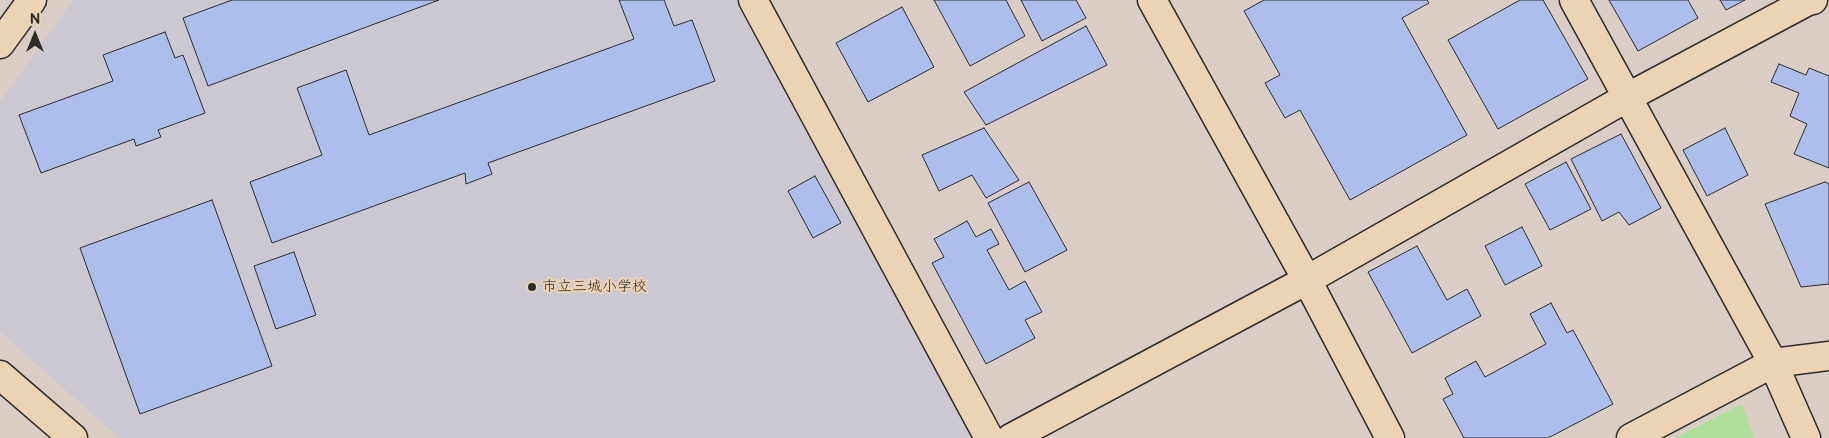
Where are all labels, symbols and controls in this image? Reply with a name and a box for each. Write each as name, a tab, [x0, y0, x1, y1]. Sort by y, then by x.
north arrow	[10, 10, 60, 60]
text: N	[30, 11, 40, 28]
place label: 市立三城小学校	[542, 278, 647, 296]
marker: 市立三城小学校	[526, 281, 538, 293]

